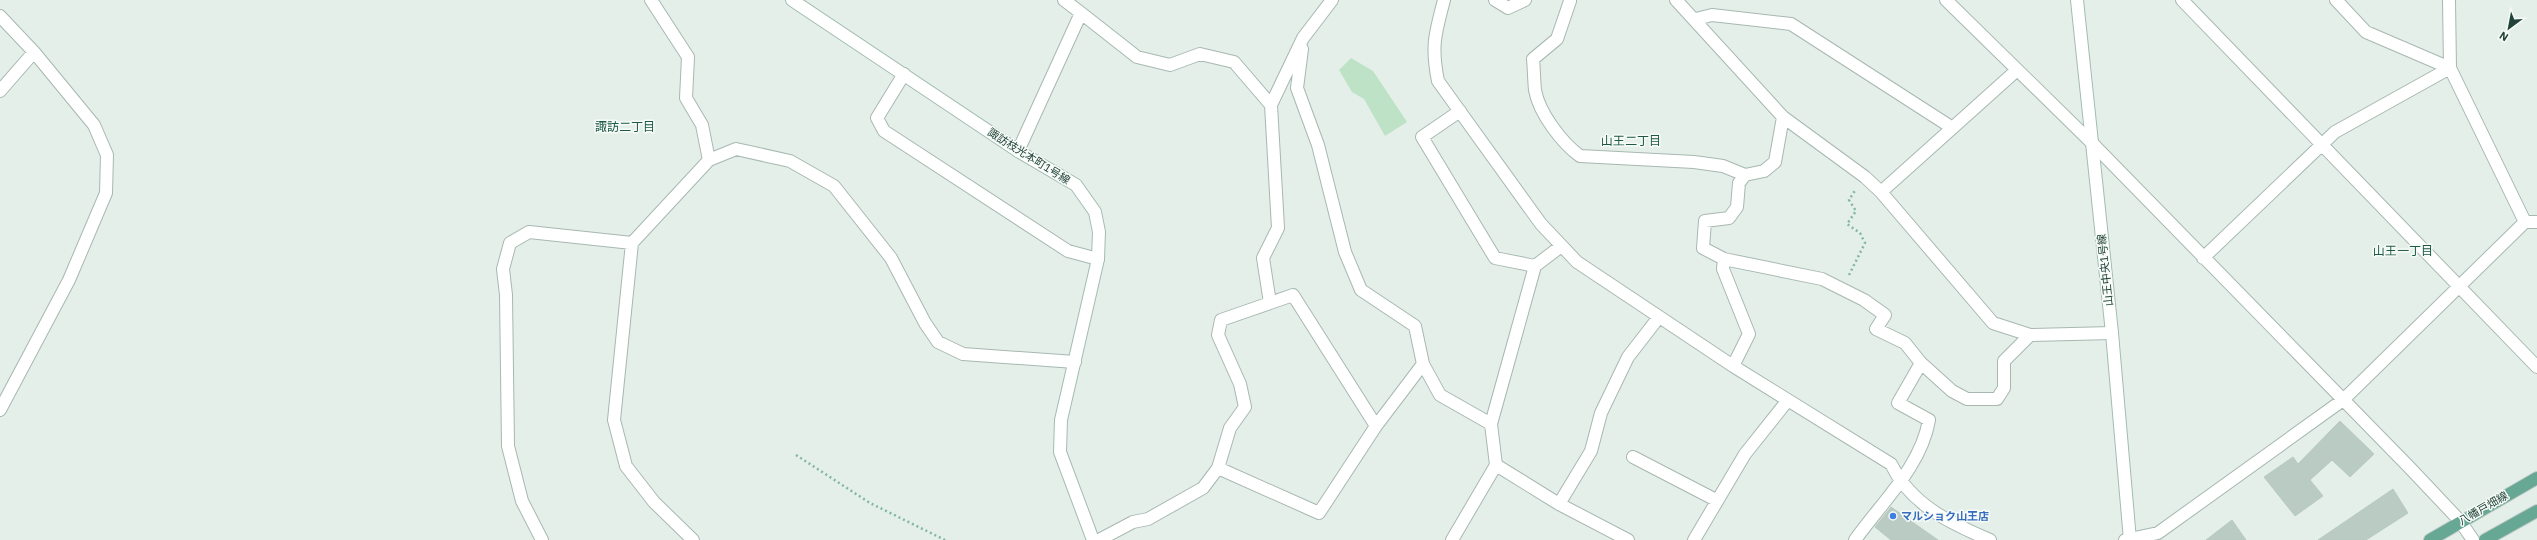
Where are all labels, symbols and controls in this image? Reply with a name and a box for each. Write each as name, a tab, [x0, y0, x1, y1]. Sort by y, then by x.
north arrow	[2489, 8, 2529, 48]
text: N	[2497, 28, 2511, 45]
district label: 諏訪二丁目	[595, 119, 655, 134]
street label: 諏訪枝光本町1号線	[985, 125, 1073, 187]
district label: 山王二丁目	[1601, 133, 1661, 148]
street label: 山王中央1号線	[2094, 233, 2116, 307]
district label: 山王一丁目	[2373, 243, 2433, 258]
street label: 八幡戸畑線	[2456, 488, 2510, 528]
place label: マルショク山王店	[1901, 509, 1989, 523]
marker: マルショク山王店	[1888, 511, 1898, 521]

